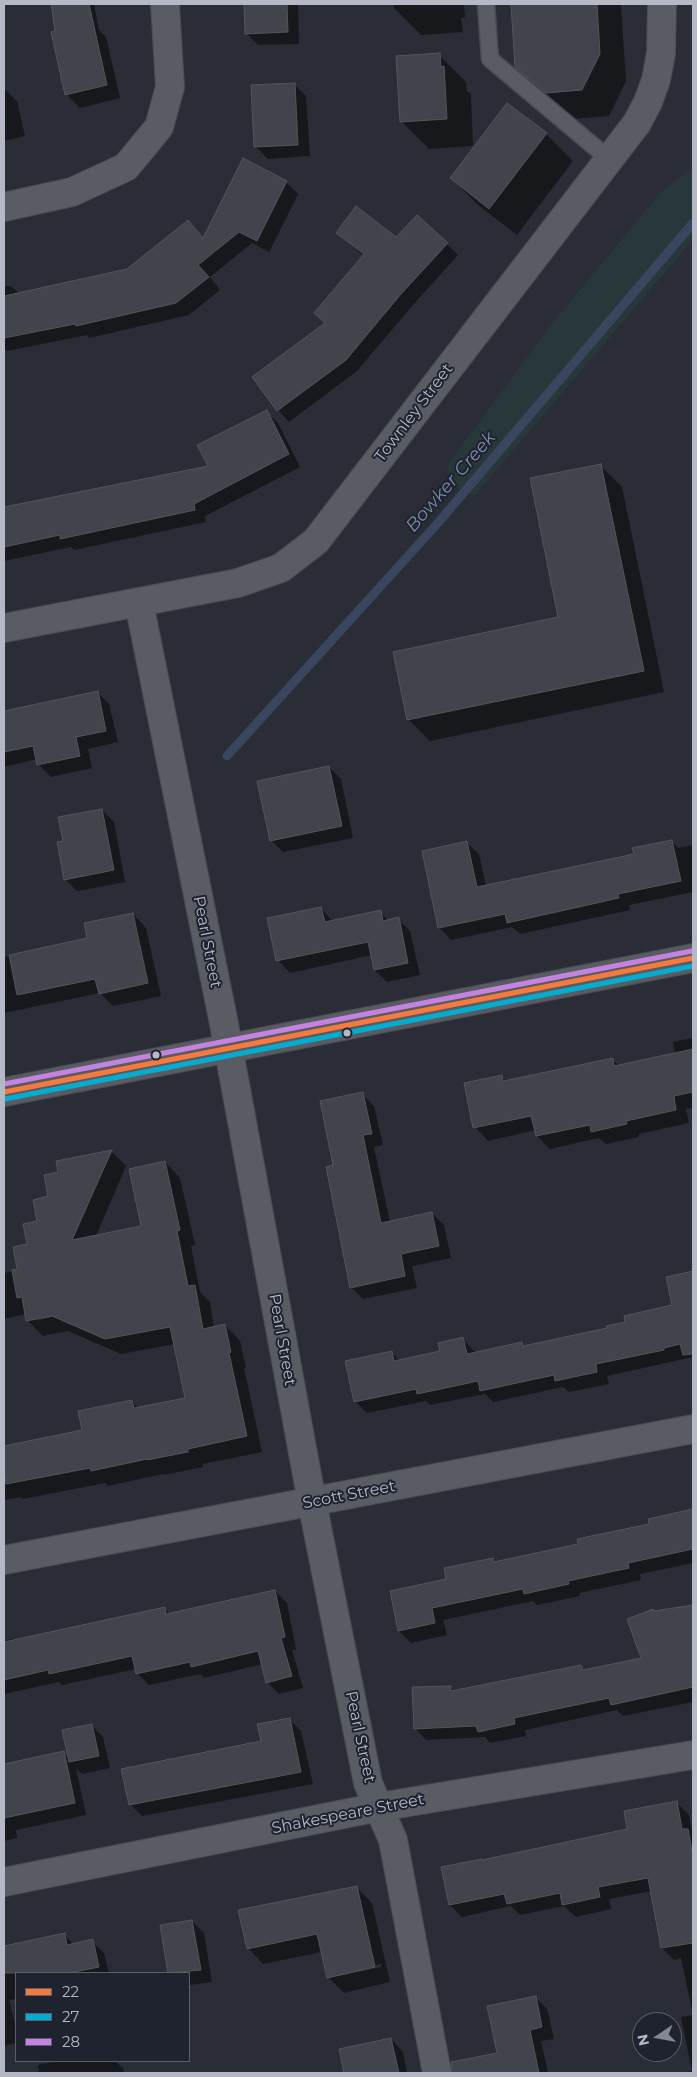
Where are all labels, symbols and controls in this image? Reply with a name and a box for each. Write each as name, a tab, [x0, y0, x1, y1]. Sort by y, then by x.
street label: Townley Street	[371, 360, 457, 466]
water label: Bowker Creek	[402, 427, 500, 537]
street label: Pearl Street	[189, 894, 225, 990]
unlabelled marker	[342, 1028, 352, 1038]
unlabelled marker	[151, 1050, 161, 1060]
street label: Pearl Street	[264, 1292, 300, 1388]
street label: Scott Street	[301, 1477, 397, 1513]
street label: Pearl Street	[341, 1689, 379, 1785]
street label: Shakespeare Street	[270, 1790, 426, 1838]
legend	[15, 1972, 190, 2062]
text: 22	[62, 1982, 79, 2001]
text: 27	[62, 2007, 79, 2026]
north arrow	[632, 2012, 682, 2062]
text: 28	[62, 2032, 80, 2051]
text: N	[633, 2033, 653, 2047]

